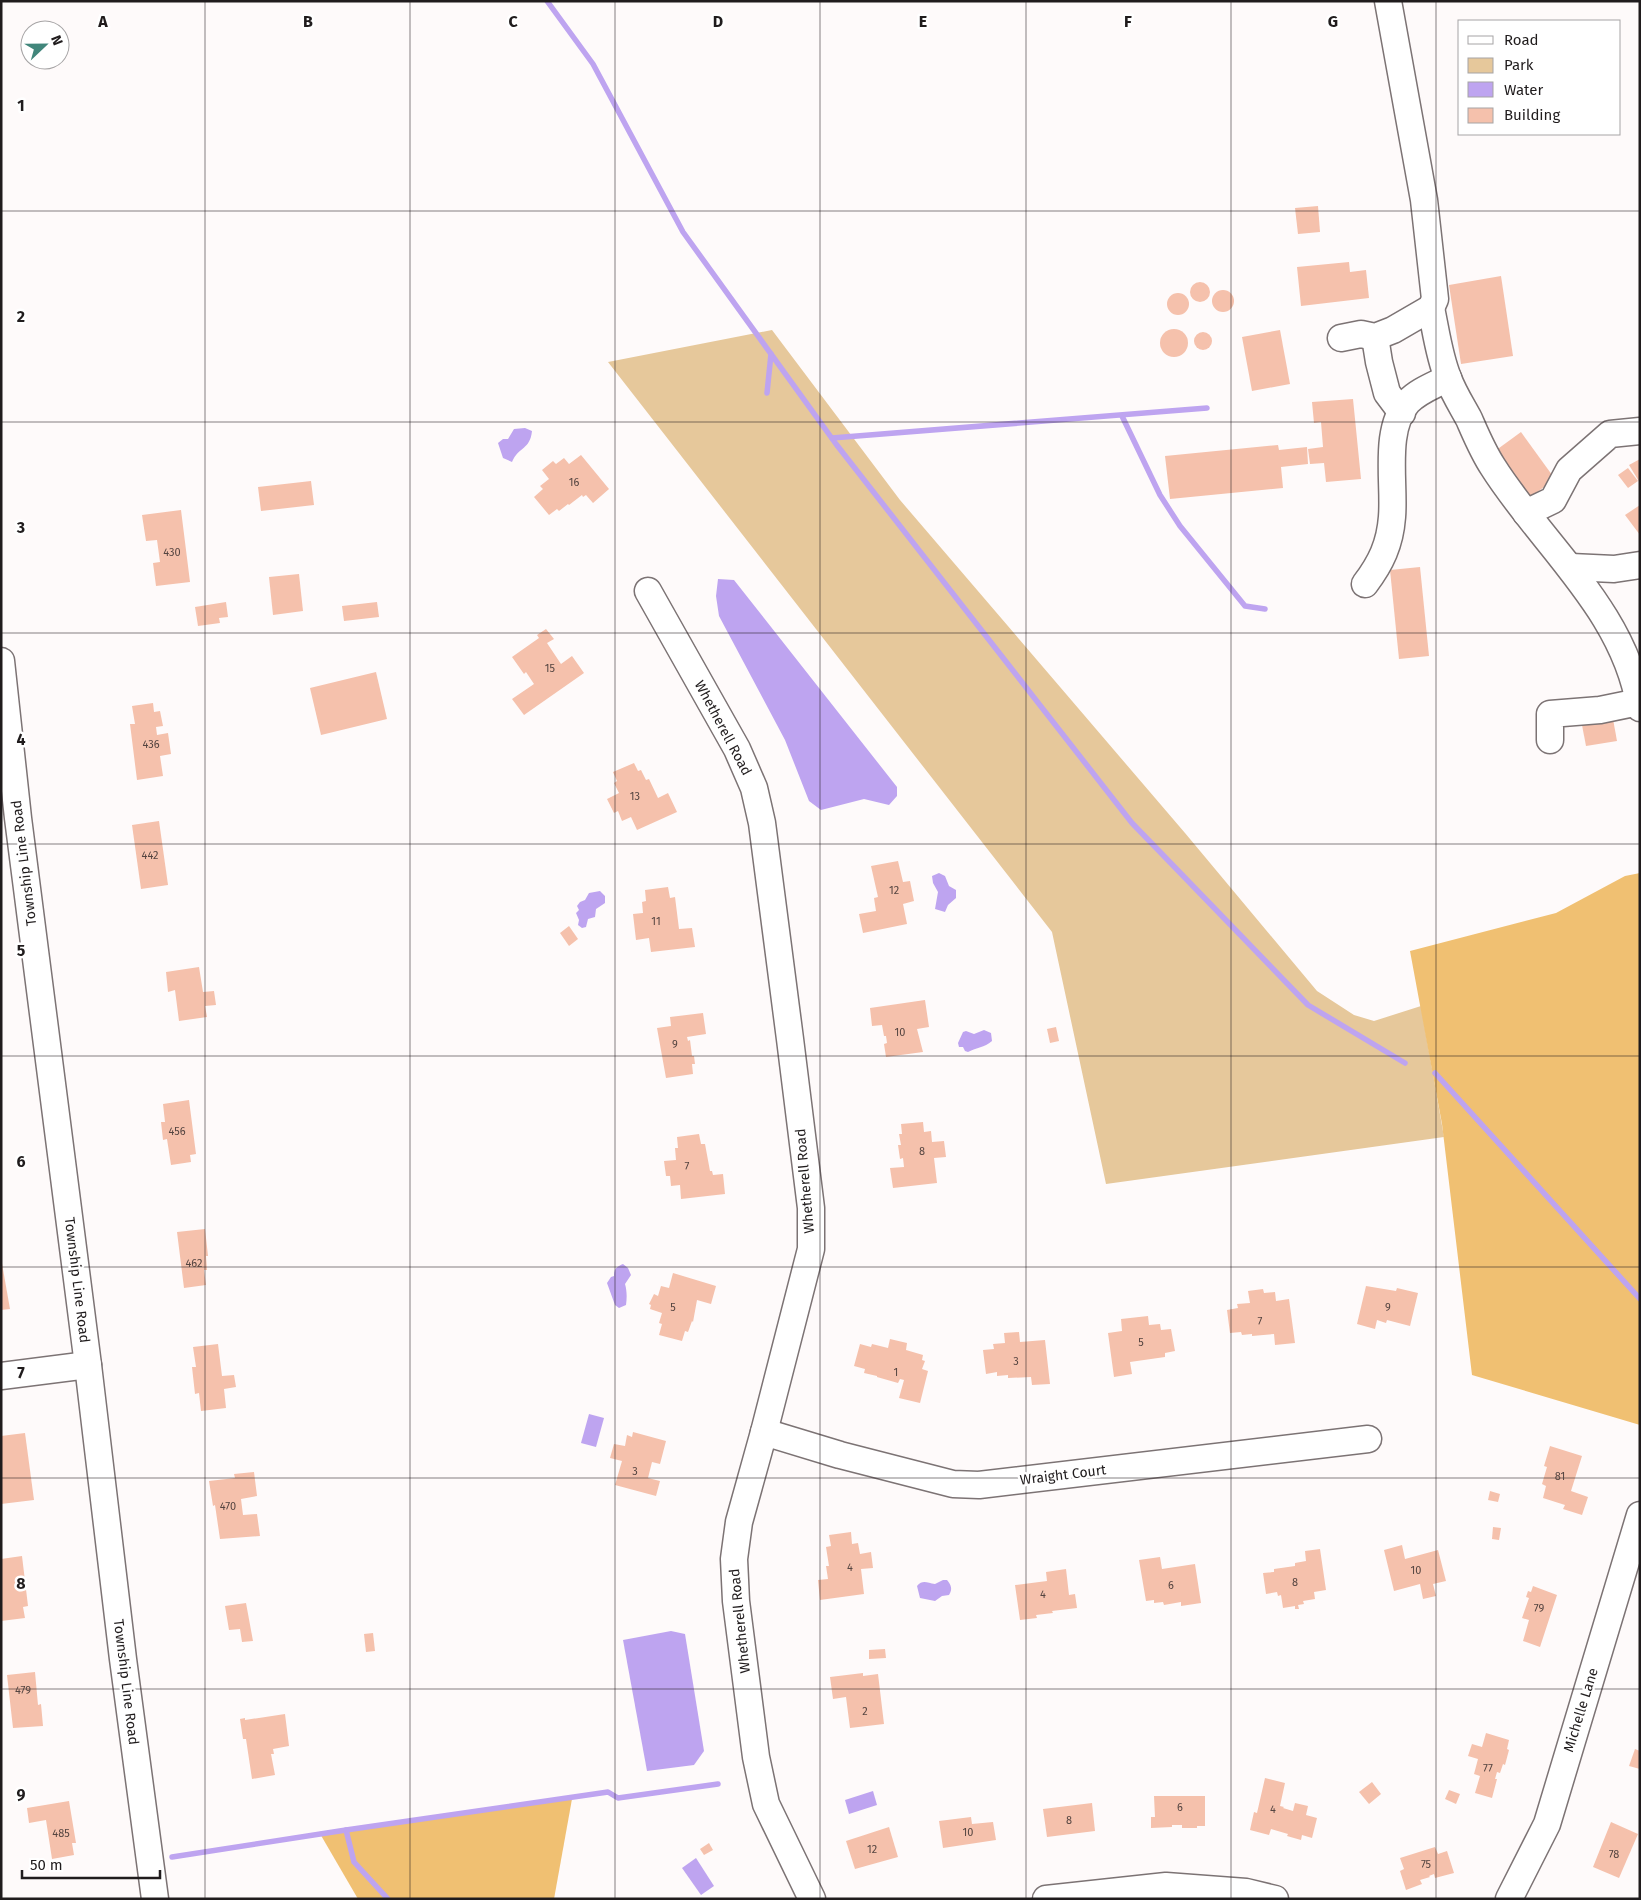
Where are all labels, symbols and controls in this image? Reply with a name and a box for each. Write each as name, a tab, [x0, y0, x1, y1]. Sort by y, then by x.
text: A	[97, 12, 108, 31]
text: B	[303, 12, 313, 31]
text: C	[508, 12, 518, 31]
text: D	[713, 12, 723, 31]
text: E	[919, 12, 927, 31]
text: F	[1124, 12, 1132, 31]
text: G	[1328, 12, 1338, 31]
north arrow	[20, 20, 70, 70]
legend	[1458, 20, 1621, 135]
text: Road	[1504, 31, 1539, 49]
text: N	[47, 33, 66, 48]
text: Park	[1504, 56, 1534, 74]
text: Water	[1504, 81, 1543, 99]
text: 1	[17, 96, 25, 115]
text: Building	[1504, 106, 1560, 124]
text: 2	[17, 307, 25, 326]
house number: 16	[569, 476, 579, 489]
text: 3	[16, 518, 25, 537]
house number: 430	[163, 546, 181, 559]
house number: 15	[545, 662, 556, 675]
street label: Whetherell Road	[691, 678, 755, 778]
text: 4	[16, 730, 26, 749]
house number: 436	[142, 738, 160, 751]
house number: 13	[630, 790, 640, 803]
street label: Township Line Road	[8, 799, 40, 927]
house number: 442	[142, 849, 158, 862]
house number: 12	[889, 884, 899, 897]
house number: 11	[651, 915, 661, 928]
text: 5	[17, 941, 26, 960]
house number: 10	[895, 1026, 905, 1039]
house number: 9	[672, 1038, 678, 1051]
house number: 456	[168, 1125, 186, 1138]
street label: Whetherell Road	[792, 1128, 818, 1234]
house number: 8	[919, 1145, 925, 1158]
text: 6	[16, 1152, 26, 1171]
house number: 7	[685, 1160, 690, 1173]
street label: Township Line Road	[61, 1216, 93, 1344]
house number: 462	[185, 1257, 203, 1270]
house number: 5	[670, 1301, 676, 1314]
house number: 9	[1385, 1301, 1391, 1314]
house number: 7	[1258, 1315, 1263, 1328]
house number: 5	[1138, 1336, 1144, 1349]
house number: 3	[1013, 1355, 1019, 1368]
text: 7	[17, 1363, 25, 1382]
house number: 1	[894, 1366, 898, 1379]
street label: Wraight Court	[1019, 1461, 1108, 1489]
house number: 3	[632, 1465, 638, 1478]
house number: 81	[1555, 1470, 1565, 1483]
house number: 470	[220, 1500, 236, 1513]
house number: 4	[847, 1561, 853, 1574]
house number: 10	[1411, 1564, 1421, 1577]
street label: Whetherell Road	[726, 1568, 754, 1674]
text: 8	[16, 1574, 26, 1593]
house number: 8	[1292, 1576, 1298, 1589]
house number: 6	[1168, 1579, 1174, 1592]
house number: 4	[1040, 1588, 1046, 1601]
house number: 79	[1534, 1602, 1544, 1615]
street label: Township Line Road	[110, 1618, 142, 1746]
street label: Michelle Lane	[1560, 1666, 1602, 1754]
house number: 479	[15, 1684, 31, 1697]
house number: 2	[862, 1705, 868, 1718]
house number: 77	[1483, 1762, 1493, 1775]
text: 9	[17, 1785, 26, 1804]
house number: 6	[1177, 1801, 1183, 1814]
house number: 4	[1270, 1803, 1276, 1816]
house number: 8	[1066, 1814, 1072, 1827]
house number: 10	[963, 1826, 973, 1839]
house number: 485	[52, 1827, 70, 1840]
house number: 12	[867, 1843, 877, 1856]
scale bar	[22, 1848, 160, 1880]
house number: 78	[1609, 1848, 1619, 1861]
text: 50 m	[30, 1856, 63, 1874]
house number: 75	[1421, 1858, 1432, 1871]

